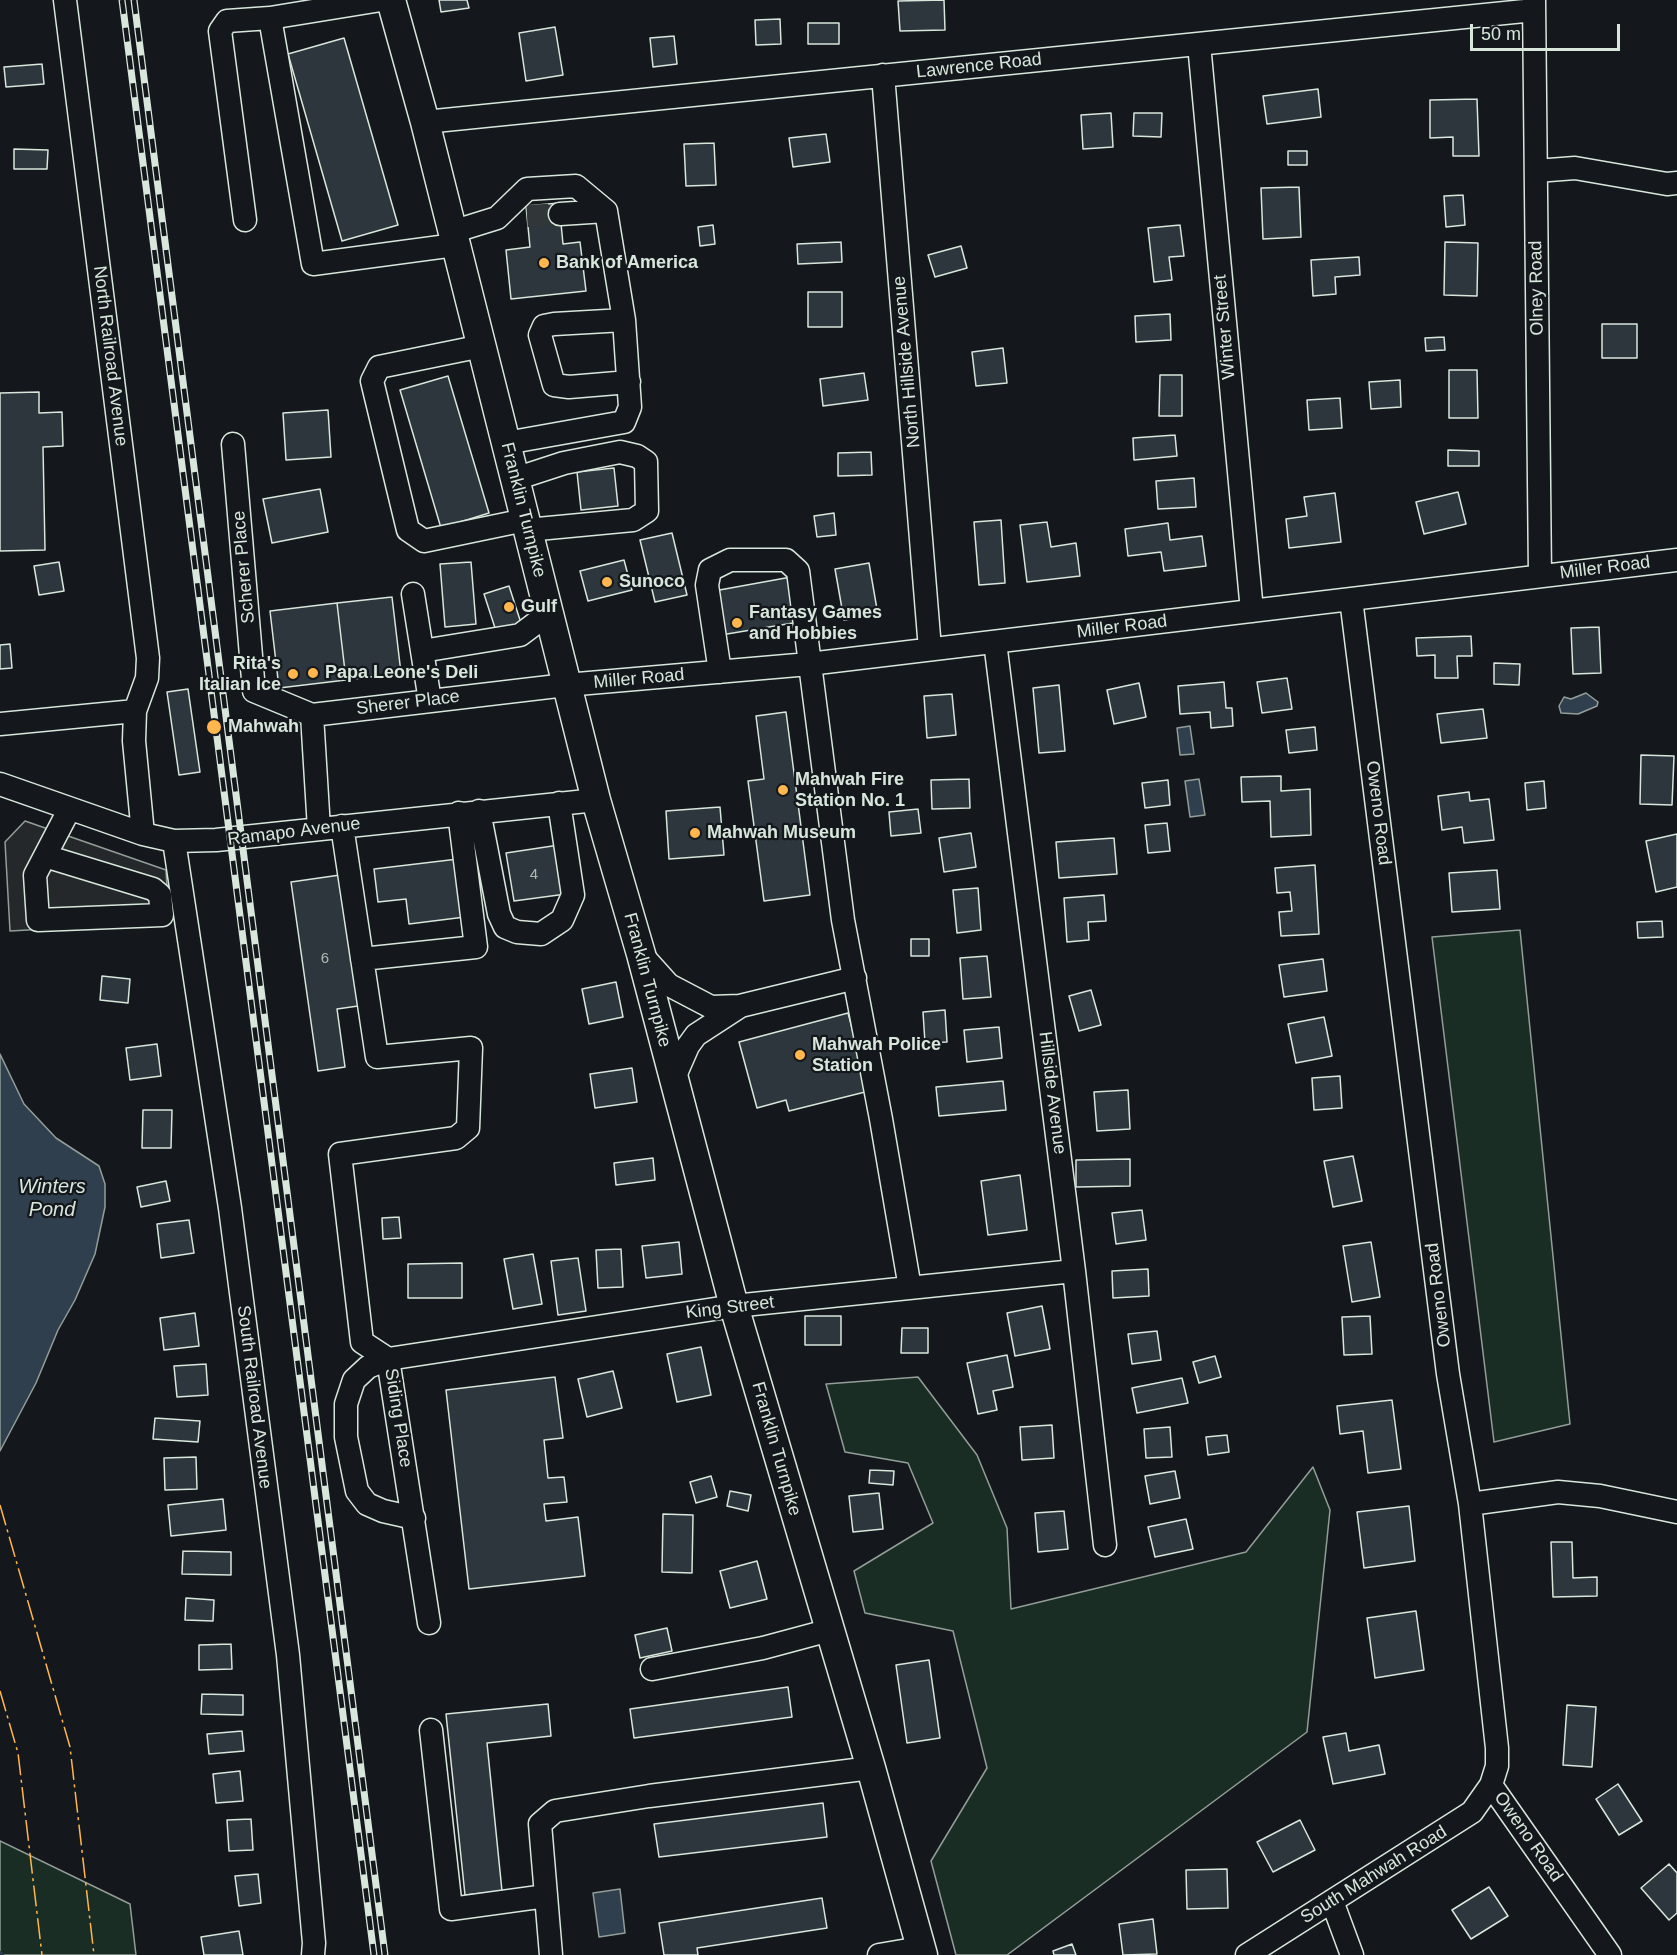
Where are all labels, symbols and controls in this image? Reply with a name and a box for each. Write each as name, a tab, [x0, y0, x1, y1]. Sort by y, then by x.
scale bar	[1473, 12, 1623, 50]
text: 50 m	[1481, 24, 1521, 44]
street label: Lawrence Road	[915, 49, 1043, 83]
street label: Olney Road	[1525, 240, 1549, 336]
place label: Bank of America	[556, 252, 698, 274]
marker: Bank of America	[537, 256, 551, 270]
street label: North Railroad Avenue	[88, 264, 132, 448]
street label: Winter Street	[1210, 274, 1240, 380]
street label: North Hillside Avenue	[889, 275, 925, 449]
street label: Franklin Turnpike	[496, 440, 550, 580]
street label: Scherer Place	[228, 510, 260, 624]
street label: Miller Road	[1559, 552, 1651, 584]
place label: Sunoco	[619, 571, 685, 593]
marker: Sunoco	[600, 575, 614, 589]
place label: Gulf	[521, 596, 557, 618]
marker: Gulf	[502, 600, 516, 614]
place label: Fantasy Games and Hobbies	[749, 602, 882, 644]
street label: Miller Road	[1076, 611, 1168, 643]
marker: Fantasy Games and Hobbies	[730, 616, 744, 630]
place label: Rita's Italian Ice	[199, 653, 281, 696]
place label: Papa Leone's Deli	[325, 662, 478, 684]
street label: Miller Road	[593, 664, 685, 694]
marker: Papa Leone's Deli	[306, 666, 320, 680]
marker: Rita's Italian Ice	[286, 667, 300, 681]
street label: Sherer Place	[355, 686, 461, 720]
place label: Mahwah	[228, 716, 299, 738]
marker: Mahwah	[205, 718, 223, 736]
street label: Oweno Road	[1361, 760, 1395, 866]
place label: Mahwah Fire Station No. 1	[795, 769, 905, 812]
marker: Mahwah Fire Station No. 1	[776, 783, 790, 797]
street label: Ramapo Avenue	[226, 813, 362, 851]
place label: Mahwah Museum	[707, 822, 856, 844]
marker: Mahwah Museum	[688, 826, 702, 840]
house number: 4	[530, 866, 538, 884]
street label: Franklin Turnpike	[619, 910, 675, 1050]
house number: 6	[321, 950, 329, 968]
street label: Hillside Avenue	[1034, 1030, 1070, 1156]
place label: Mahwah Police Station	[812, 1034, 941, 1076]
marker: Mahwah Police Station	[793, 1048, 807, 1062]
water label: Winters Pond	[18, 1175, 86, 1222]
street label: Oweno Road	[1422, 1242, 1456, 1348]
street label: King Street	[684, 1292, 776, 1324]
street label: South Railroad Avenue	[232, 1304, 276, 1490]
street label: Siding Place	[380, 1367, 416, 1469]
street label: Franklin Turnpike	[747, 1380, 805, 1518]
street label: Oweno Road	[1489, 1788, 1567, 1886]
street label: South Mahwah Road	[1297, 1821, 1451, 1929]

